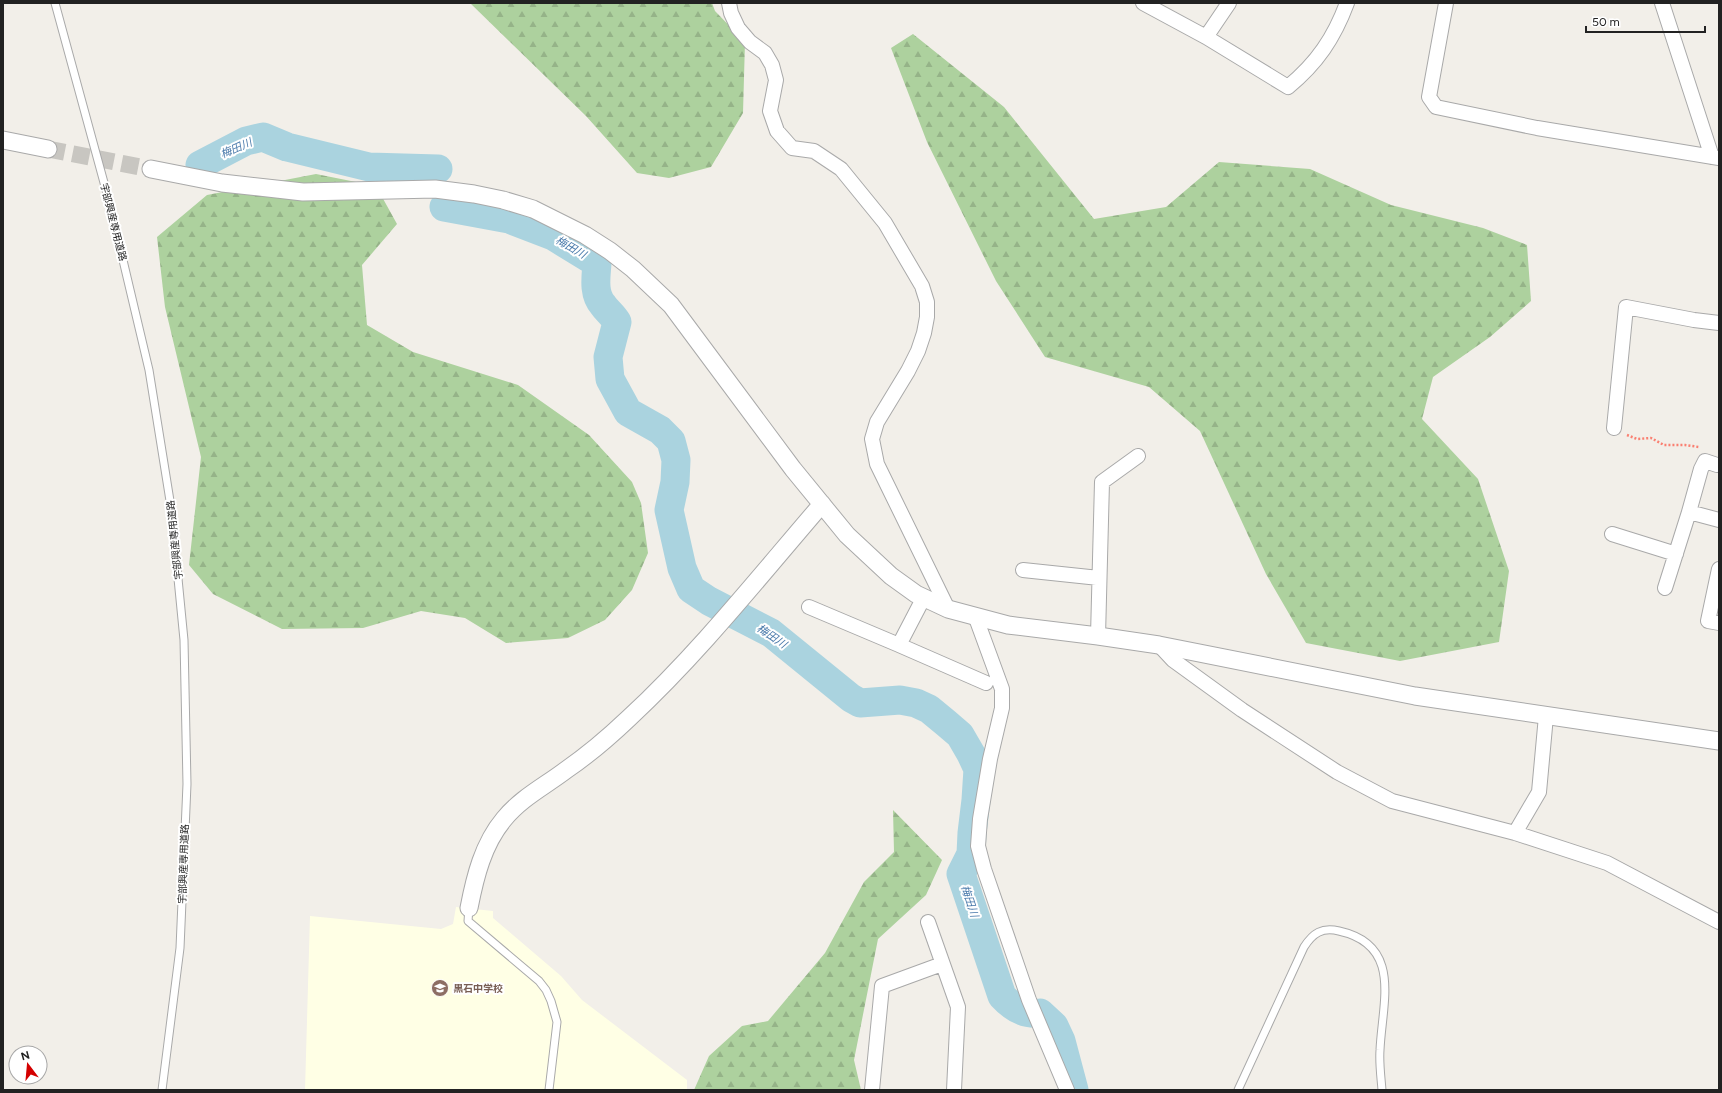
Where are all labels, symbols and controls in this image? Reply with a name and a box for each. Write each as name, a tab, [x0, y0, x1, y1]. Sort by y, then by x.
scale bar	[1586, 8, 1705, 34]
text: 50 m	[1592, 15, 1620, 29]
water label: 梅田川	[218, 135, 255, 161]
street label: 宇部興産専用道路	[98, 182, 129, 263]
water label: 梅田川	[553, 234, 589, 262]
street label: 宇部興産専用道路	[164, 499, 185, 580]
water label: 梅田川	[754, 622, 790, 652]
street label: 宇部興産専用道路	[176, 824, 191, 904]
water label: 梅田川	[958, 883, 981, 920]
school or university icon: 黒石中学校	[430, 978, 450, 998]
place label: 黒石中学校	[453, 982, 503, 995]
north arrow	[8, 1045, 48, 1085]
text: N	[19, 1048, 31, 1063]

